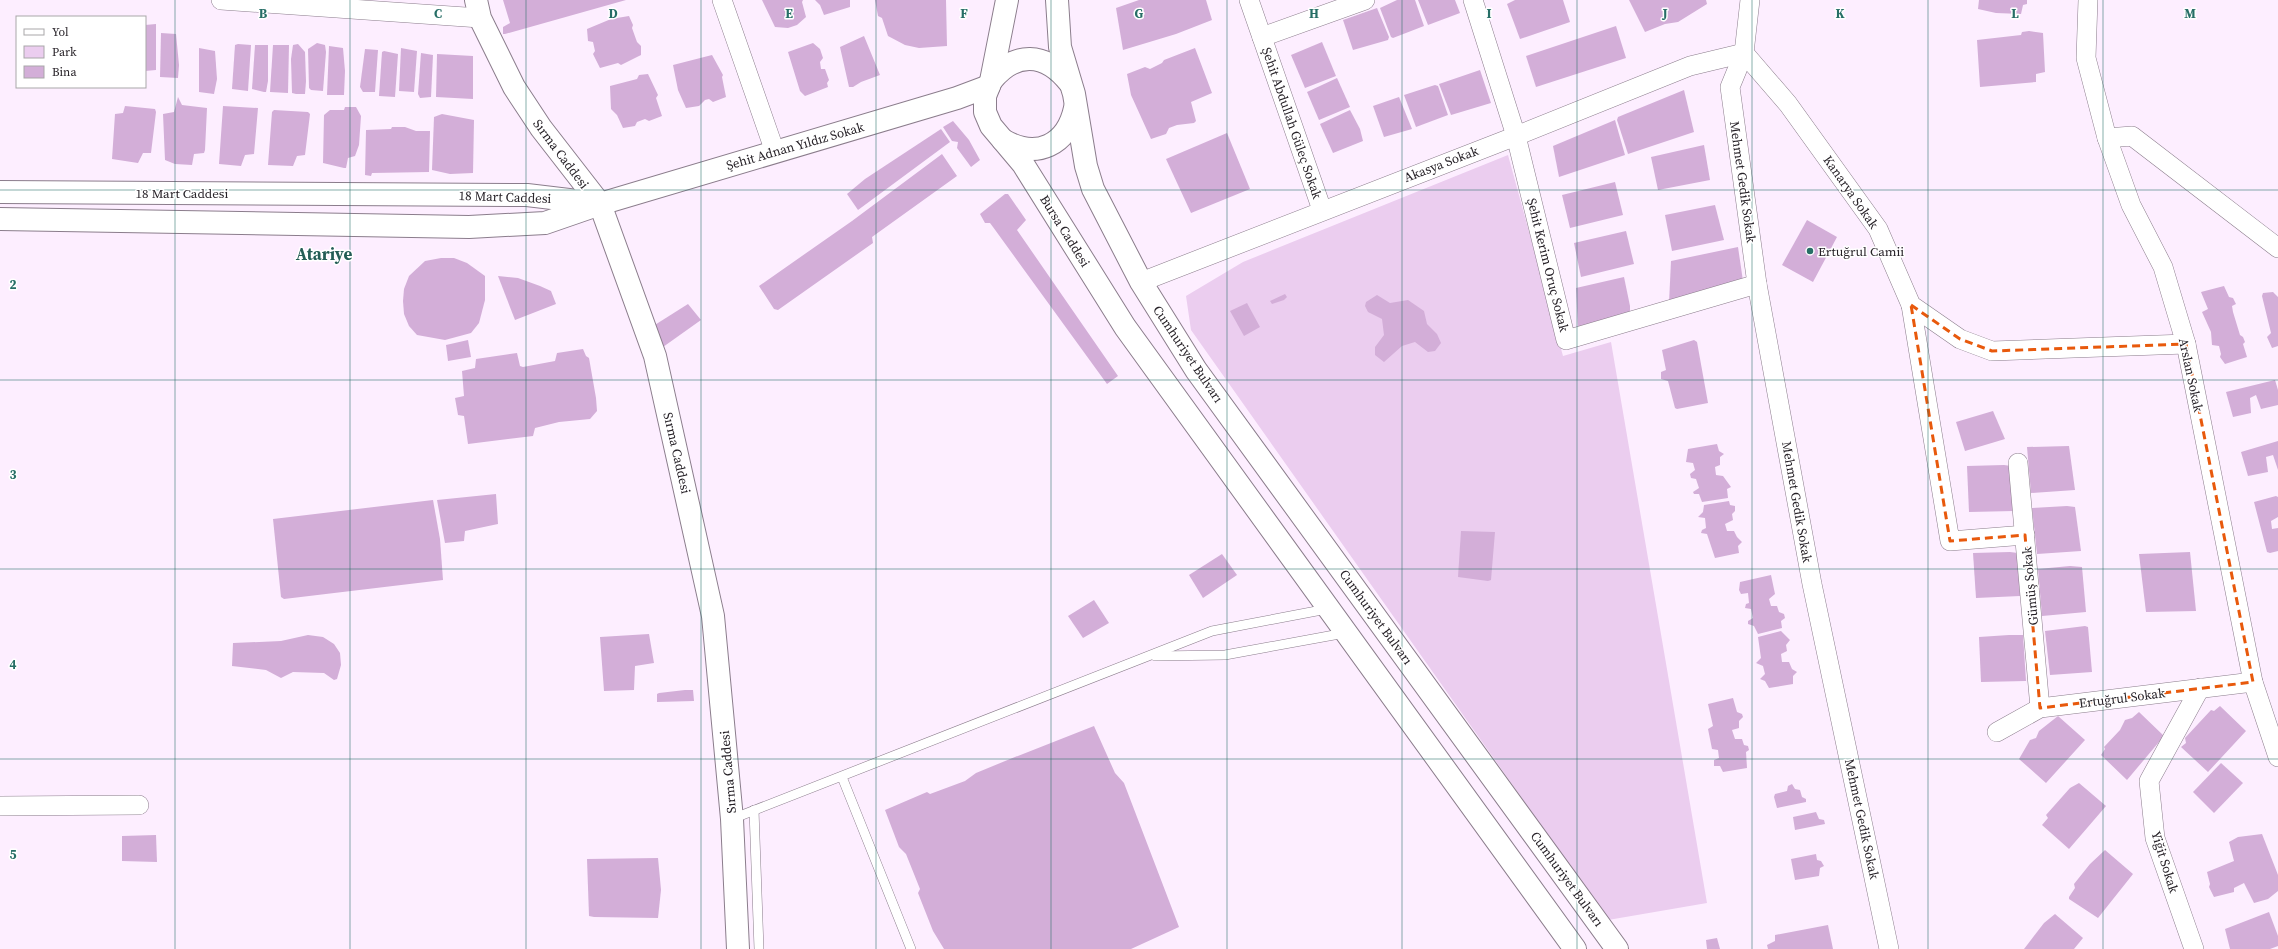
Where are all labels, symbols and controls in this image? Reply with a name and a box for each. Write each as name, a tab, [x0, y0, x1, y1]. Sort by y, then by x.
text: B	[259, 5, 268, 22]
text: C	[434, 5, 442, 22]
text: D	[608, 5, 618, 22]
text: E	[785, 5, 793, 22]
text: F	[960, 5, 968, 22]
text: G	[1135, 5, 1144, 22]
text: H	[1309, 5, 1319, 22]
text: I	[1486, 5, 1492, 22]
text: J	[1661, 5, 1668, 22]
text: K	[1835, 5, 1845, 22]
text: L	[2011, 5, 2019, 22]
text: M	[2184, 5, 2196, 22]
legend	[16, 16, 146, 88]
text: Yol	[52, 24, 69, 40]
text: Park	[52, 44, 77, 60]
street label: Şehit Abdullah Güleç Sokak	[1258, 45, 1326, 202]
text: Bina	[52, 64, 77, 80]
street label: Sırma Caddesi	[529, 116, 593, 192]
street label: Şehit Adnan Yıldız Sokak	[724, 118, 867, 174]
street label: Mehmet Gedik Sokak	[1726, 120, 1760, 245]
street label: Akasya Sokak	[1401, 142, 1482, 186]
street label: Kanarya Sokak	[1819, 152, 1883, 233]
street label: 18 Mart Caddesi	[136, 185, 228, 202]
street label: 18 Mart Caddesi	[458, 187, 552, 207]
street label: Bursa Caddesi	[1036, 192, 1094, 270]
street label: Şehit Kerim Oruç Sokak	[1523, 196, 1573, 335]
district label: Atariye	[296, 242, 352, 266]
place label: Ertuğrul Camii	[1818, 243, 1904, 260]
marker: Ertuğrul Camii	[1805, 246, 1815, 256]
text: 2	[9, 276, 17, 293]
street label: Cumhuriyet Bulvarı	[1149, 302, 1227, 406]
street label: Arslan Sokak	[2175, 336, 2207, 414]
street label: Sırma Caddesi	[659, 411, 695, 496]
street label: Mehmet Gedik Sokak	[1778, 440, 1816, 565]
text: 3	[9, 466, 17, 483]
street label: Gümüş Sokak	[2018, 545, 2042, 626]
street label: Cumhuriyet Bulvarı	[1336, 566, 1416, 668]
text: 4	[9, 656, 17, 673]
street label: Ertuğrul Sokak	[2078, 684, 2167, 712]
street label: Sırma Caddesi	[716, 730, 740, 814]
street label: Mehmet Gedik Sokak	[1841, 757, 1883, 882]
street label: Cumhuriyet Bulvarı	[1527, 828, 1607, 930]
street label: Yiğit Sokak	[2148, 829, 2183, 896]
text: 5	[9, 846, 17, 863]

